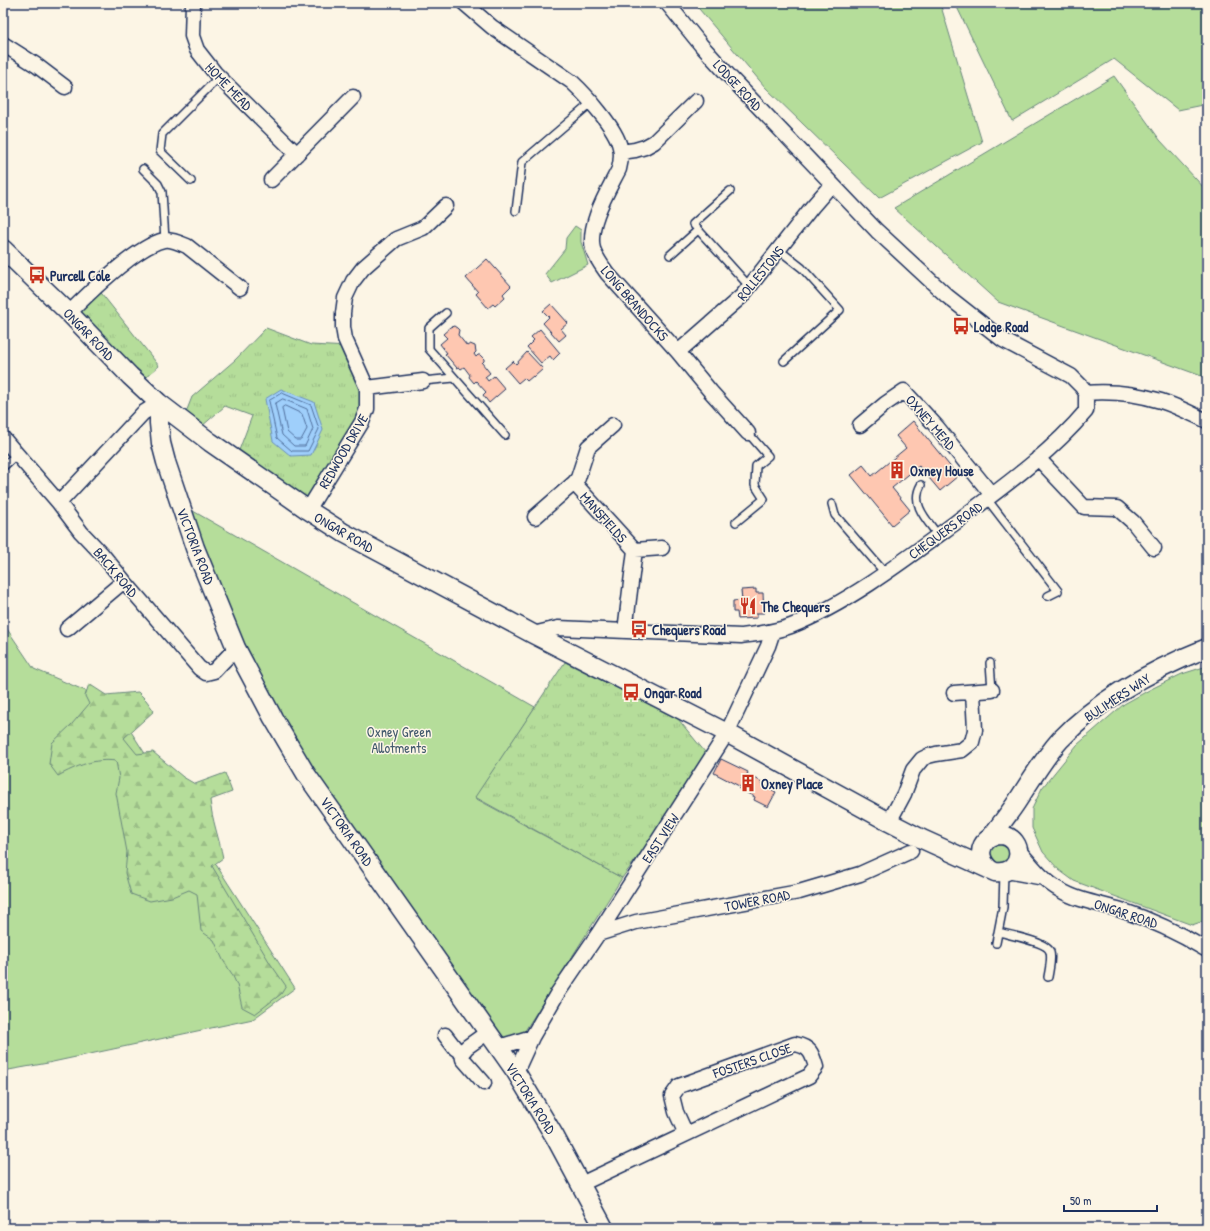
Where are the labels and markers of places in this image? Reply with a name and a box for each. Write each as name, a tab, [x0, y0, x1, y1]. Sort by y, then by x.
bus stop icon: Purcell Cole	[27, 265, 47, 285]
place label: Purcell Cole	[50, 266, 111, 285]
bus stop icon: Lodge Road	[951, 316, 971, 336]
place label: Lodge Road	[974, 317, 1029, 338]
building icon: Oxney House	[887, 460, 907, 480]
place label: Oxney House	[910, 461, 974, 482]
restaurant icon: The Chequers	[738, 596, 758, 616]
place label: The Chequers	[760, 597, 830, 618]
bus stop icon: Chequers Road	[629, 619, 649, 639]
place label: Chequers Road	[652, 620, 726, 641]
bus stop icon: Ongar Road	[621, 682, 641, 702]
place label: Ongar Road	[644, 683, 702, 704]
building icon: Oxney Place	[738, 773, 758, 793]
place label: Oxney Place	[761, 774, 823, 795]

